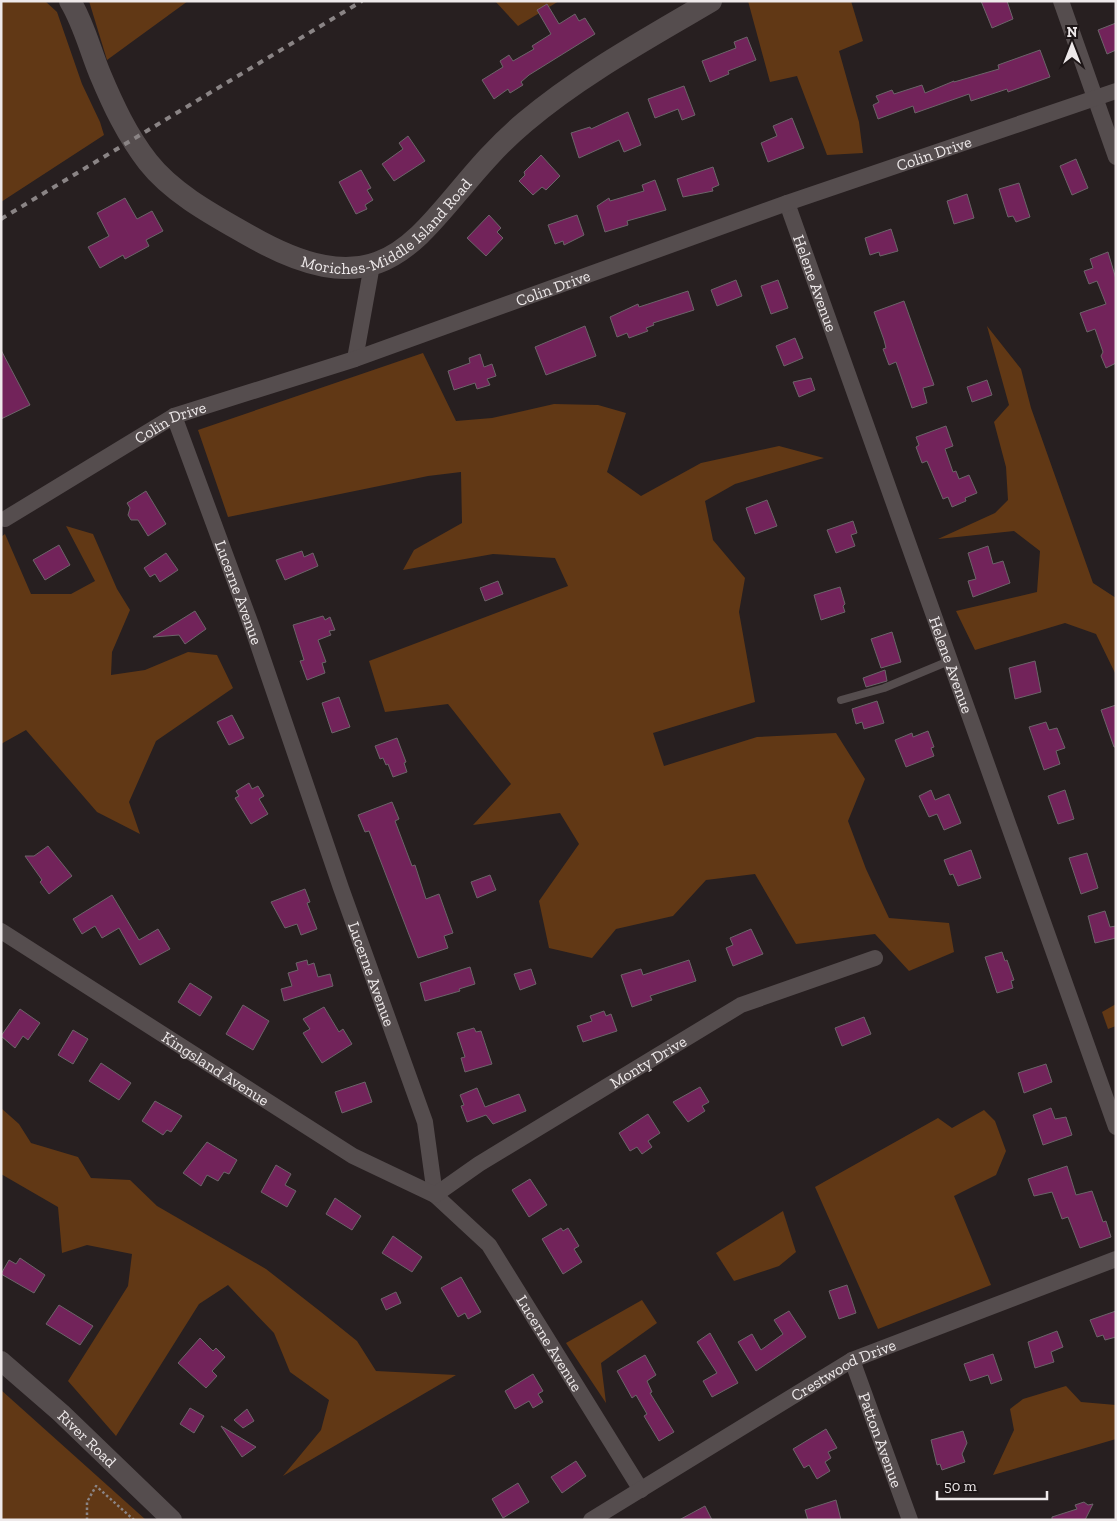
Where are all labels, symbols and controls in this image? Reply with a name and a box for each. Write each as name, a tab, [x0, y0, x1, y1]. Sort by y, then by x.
north arrow	[1047, 20, 1097, 70]
text: N	[1067, 24, 1078, 41]
street label: Colin Drive	[894, 132, 974, 175]
street label: Moriches-Middle Island Road	[299, 174, 475, 278]
street label: Helene Avenue	[790, 232, 842, 334]
street label: Colin Drive	[513, 265, 593, 310]
street label: Colin Drive	[131, 397, 208, 447]
street label: Lucerne Avenue	[211, 538, 267, 647]
street label: Helene Avenue	[925, 614, 977, 716]
street label: Lucerne Avenue	[344, 919, 399, 1029]
street label: Kingsland Avenue	[159, 1027, 273, 1110]
street label: Monty Drive	[606, 1031, 690, 1092]
street label: Lucerne Avenue	[513, 1291, 587, 1395]
street label: Crestwood Drive	[787, 1335, 898, 1405]
street label: Patton Avenue	[855, 1390, 907, 1490]
street label: River Road	[54, 1406, 121, 1471]
scale bar	[937, 1468, 1047, 1500]
text: 50 m	[944, 1477, 977, 1495]

